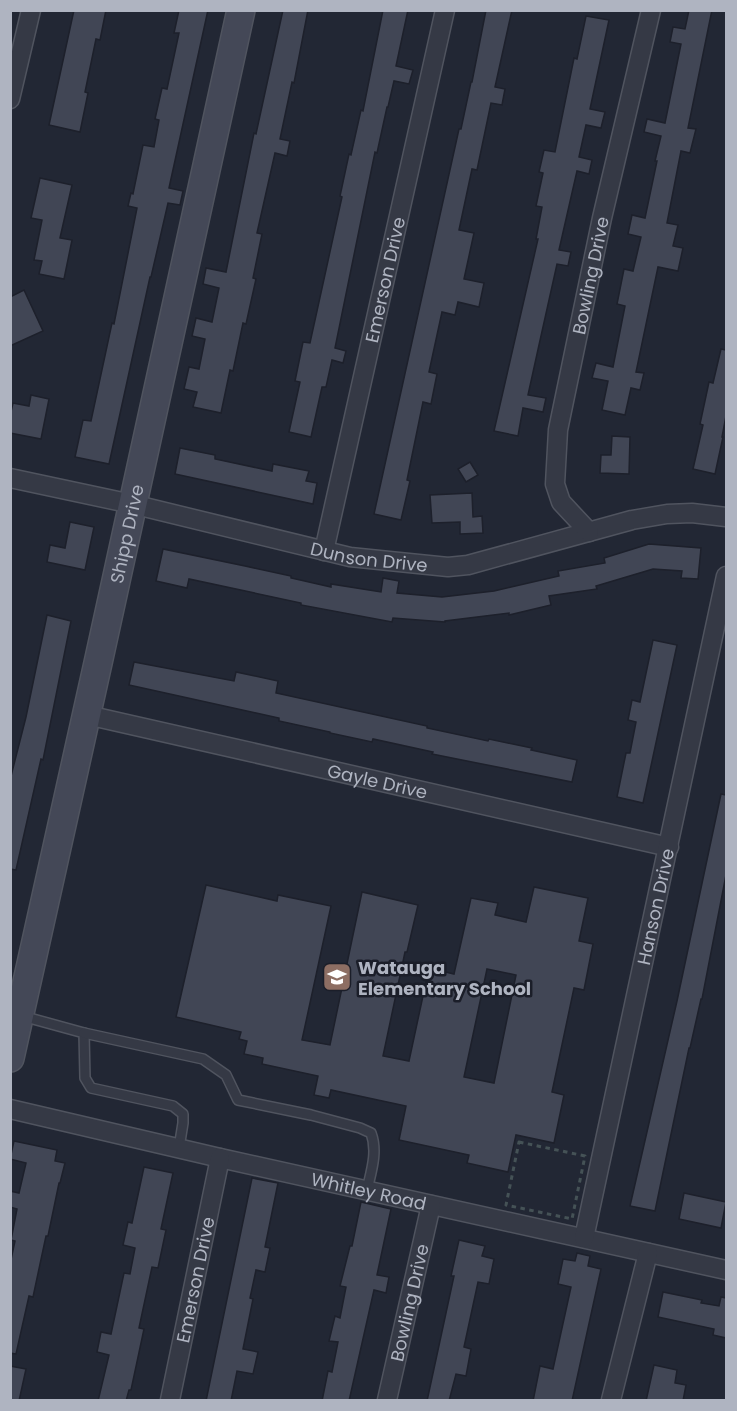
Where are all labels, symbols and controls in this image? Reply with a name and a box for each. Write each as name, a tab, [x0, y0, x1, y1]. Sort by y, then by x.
street label: Emerson Drive	[358, 214, 411, 345]
street label: Bowling Drive	[566, 214, 615, 337]
street label: Shipp Drive	[103, 482, 149, 586]
street label: Dunson Drive	[308, 535, 429, 577]
street label: Gayle Drive	[325, 757, 430, 804]
street label: Hanson Drive	[630, 846, 680, 967]
place label: Watauga Elementary School	[358, 955, 531, 1001]
school or university icon: Watauga Elementary School	[321, 961, 353, 993]
street label: Whitley Road	[309, 1166, 429, 1216]
street label: Emerson Drive	[170, 1214, 220, 1345]
street label: Bowling Drive	[384, 1241, 434, 1364]

